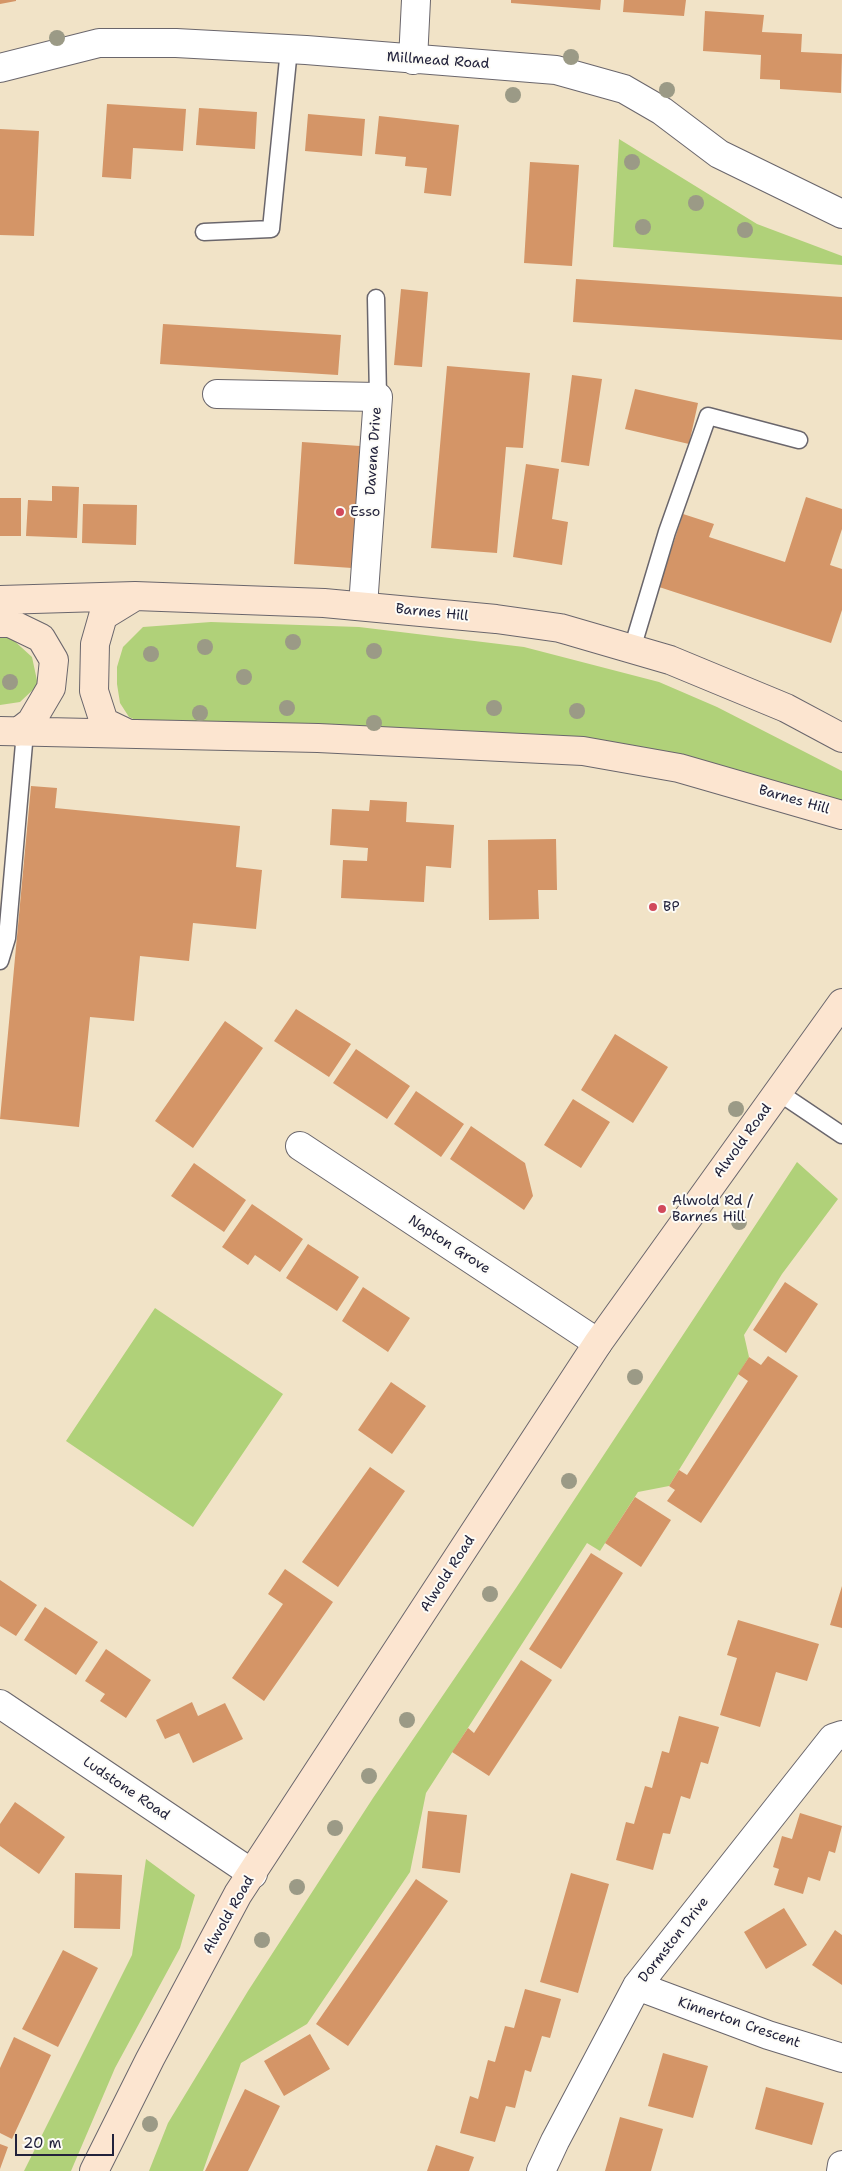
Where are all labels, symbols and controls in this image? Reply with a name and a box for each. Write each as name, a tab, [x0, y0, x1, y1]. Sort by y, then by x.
street label: Millmead Road	[386, 49, 490, 73]
street label: Davena Drive	[363, 406, 385, 496]
place label: Esso	[350, 504, 380, 520]
marker: Esso	[334, 506, 346, 518]
street label: Barnes Hill	[395, 601, 469, 625]
street label: Barnes Hill	[757, 782, 831, 818]
place label: BP	[663, 899, 680, 915]
marker: BP	[647, 901, 659, 913]
street label: Alwold Road	[711, 1101, 775, 1181]
place label: Alwold Rd / Barnes Hill	[672, 1193, 752, 1226]
marker: Alwold Rd / Barnes Hill	[656, 1203, 668, 1215]
street label: Napton Grove	[405, 1212, 493, 1278]
street label: Alwold Road	[417, 1533, 479, 1615]
street label: Ludstone Road	[79, 1754, 173, 1824]
street label: Alwold Road	[200, 1873, 258, 1957]
street label: Dormston Drive	[635, 1894, 713, 1986]
street label: Kinnerton Crescent	[676, 1994, 802, 2052]
scale bar	[18, 2124, 116, 2156]
text: 20 m	[23, 2133, 62, 2153]

